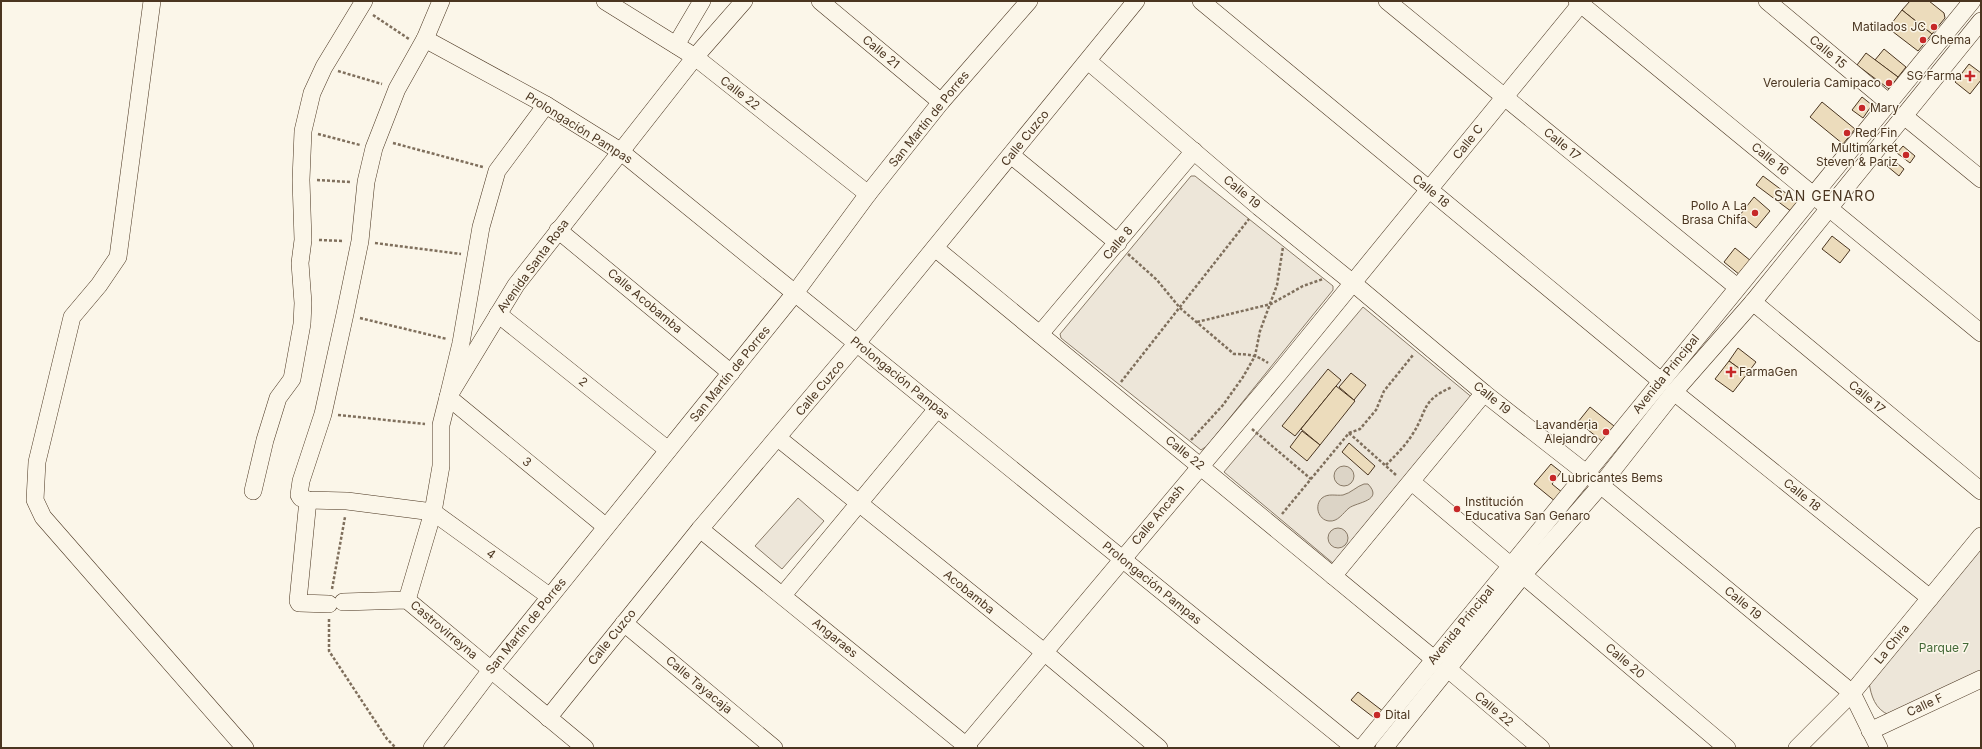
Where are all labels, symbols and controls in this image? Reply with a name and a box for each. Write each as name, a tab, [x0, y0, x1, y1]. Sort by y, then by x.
place label: Matilados JC	[1852, 19, 1926, 34]
marker: Matilados JC	[1929, 22, 1939, 32]
street label: Calle 21	[860, 32, 903, 71]
street label: Calle 15	[1807, 32, 1850, 71]
place label: Chema	[1931, 32, 1971, 47]
marker: Chema	[1918, 35, 1928, 45]
street label: San Martín de Porres	[885, 68, 972, 170]
place label: SG Farma	[1906, 68, 1962, 83]
marker: SG Farma	[1965, 71, 1975, 81]
street label: Calle 22	[717, 72, 763, 113]
place label: Verouleria Camipaco	[1763, 75, 1881, 90]
marker: Verouleria Camipaco	[1884, 78, 1894, 88]
street label: Prolongación Pampas	[523, 89, 636, 167]
place label: Mary	[1870, 100, 1899, 115]
marker: Mary	[1857, 103, 1867, 113]
street label: Calle Cuzco	[997, 107, 1052, 169]
street label: Calle C	[1449, 121, 1486, 162]
street label: Calle 17	[1541, 124, 1584, 163]
place label: Red Fin	[1855, 125, 1897, 140]
marker: Red Fin	[1842, 128, 1852, 138]
street label: Calle 16	[1748, 139, 1792, 178]
place label: Multimarket Steven & Pariz	[1816, 140, 1898, 169]
marker: Multimarket Steven & Pariz	[1901, 150, 1911, 160]
street label: Calle 18	[1410, 171, 1453, 211]
street label: Calle 19	[1221, 172, 1264, 212]
district label: SAN GENARO	[1774, 187, 1876, 204]
place label: Pollo A La Brasa Chifa	[1682, 198, 1747, 227]
marker: Pollo A La Brasa Chifa	[1750, 208, 1760, 218]
street label: Avenida Santa Rosa	[494, 216, 572, 315]
street label: Calle 8	[1099, 223, 1136, 262]
street label: Calle Acobamba	[605, 265, 686, 336]
street label: San Martín de Porres	[686, 323, 773, 425]
street label: Avenida Principal	[1629, 331, 1702, 416]
street label: Prolongación Pampas	[848, 333, 953, 422]
street label: Calle Cuzco	[792, 357, 847, 419]
place label: FarmaGen	[1739, 364, 1798, 379]
marker: FarmaGen	[1726, 367, 1736, 377]
street label: 2	[576, 373, 591, 390]
street label: Calle 17	[1846, 377, 1889, 416]
street label: Calle 19	[1470, 378, 1514, 417]
place label: Lavanderia Alejandro	[1535, 417, 1598, 446]
marker: Lavanderia Alejandro	[1601, 427, 1611, 437]
street label: Calle 22	[1163, 432, 1208, 473]
street label: 3	[520, 453, 535, 470]
place label: Lubricantes Bems	[1561, 470, 1663, 485]
marker: Lubricantes Bems	[1548, 473, 1558, 483]
street label: Calle 18	[1780, 475, 1824, 514]
street label: Calle Ancash	[1128, 481, 1187, 548]
place label: Institución Educativa San Genaro	[1465, 494, 1590, 523]
marker: Institución Educativa San Genaro	[1452, 504, 1462, 514]
street label: Prolongación Pampas	[1100, 538, 1205, 627]
street label: 4	[484, 545, 499, 562]
street label: Acobamba	[941, 567, 998, 617]
street label: San Martín de Porres	[482, 575, 569, 677]
street label: Avenida Principal	[1424, 582, 1497, 667]
street label: Calle 19	[1722, 583, 1765, 623]
street label: Castrovirreyna	[408, 597, 481, 662]
street label: Calle Cuzco	[584, 606, 639, 668]
street label: Angaraes	[810, 615, 861, 660]
street label: La Chira	[1871, 621, 1912, 667]
street label: Calle 20	[1603, 640, 1648, 681]
park label: Parque 7	[1919, 640, 1969, 655]
street label: Calle Tayacaja	[663, 653, 736, 717]
street label: Calle 22	[1472, 688, 1517, 729]
street label: Calle F	[1904, 690, 1946, 720]
place label: Dital	[1385, 707, 1410, 722]
marker: Dital	[1372, 710, 1382, 720]

